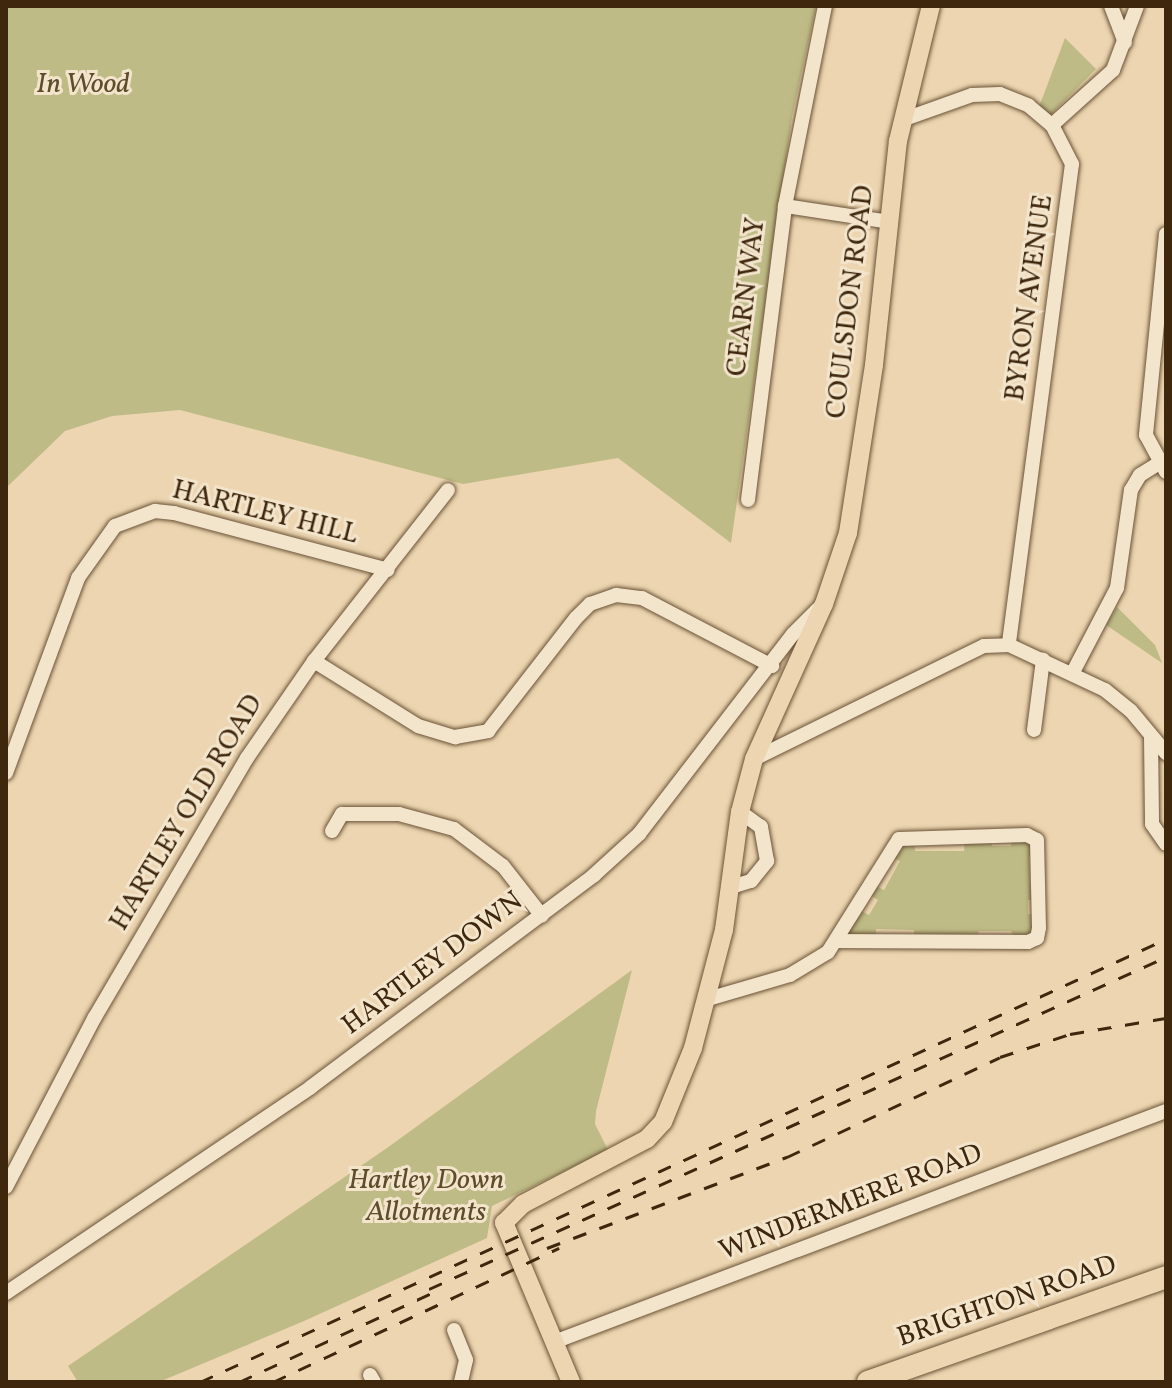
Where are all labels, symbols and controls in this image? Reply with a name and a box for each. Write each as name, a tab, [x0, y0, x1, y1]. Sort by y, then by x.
park label: In Wood	[36, 68, 130, 102]
street label: COULSDON ROAD	[820, 183, 882, 421]
street label: BYRON AVENUE	[999, 193, 1061, 403]
street label: CEARN WAY	[721, 215, 773, 379]
street label: HARTLEY HILL	[168, 474, 362, 552]
street label: HARTLEY OLD ROAD	[103, 689, 271, 937]
street label: HARTLEY DOWN	[336, 885, 530, 1043]
street label: WINDERMERE ROAD	[715, 1137, 987, 1269]
park label: Hartley Down Allotments	[348, 1164, 504, 1230]
street label: BRIGHTON ROAD	[893, 1249, 1121, 1355]

